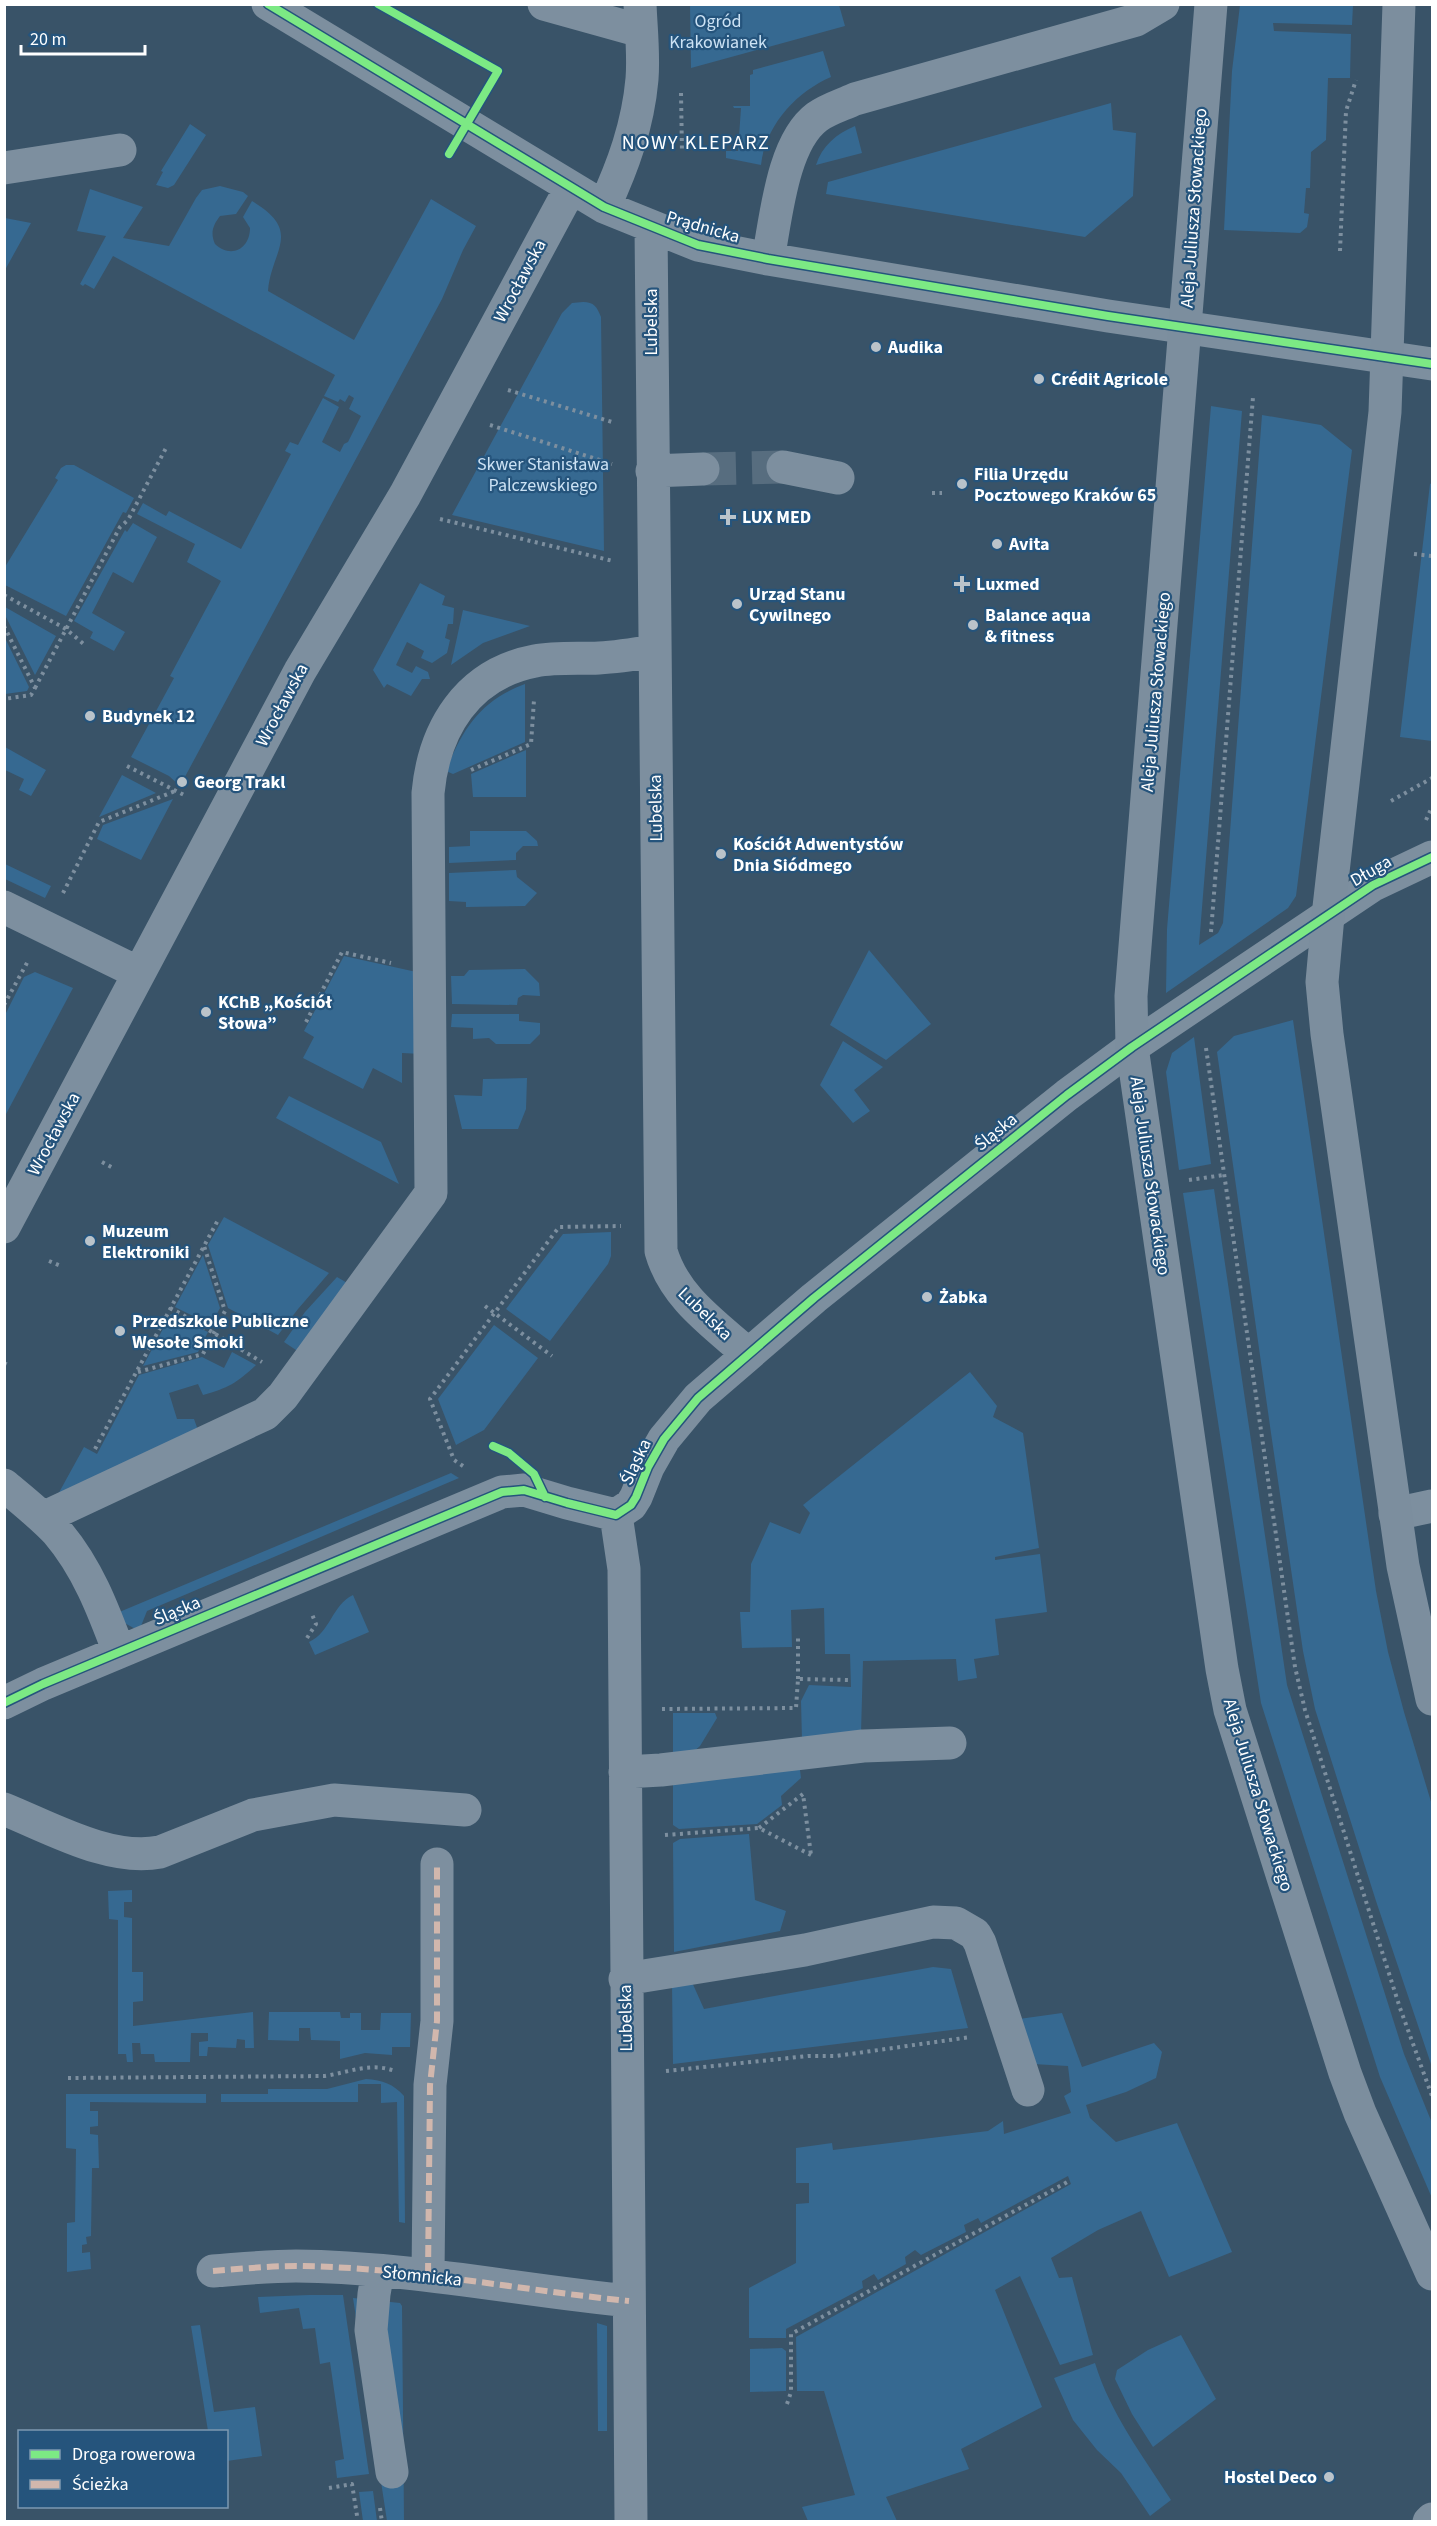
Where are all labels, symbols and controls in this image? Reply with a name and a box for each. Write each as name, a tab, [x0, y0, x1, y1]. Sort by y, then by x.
park label: Ogród Krakowianek	[669, 9, 767, 55]
scale bar	[21, 18, 146, 56]
text: 20 m	[30, 27, 66, 52]
street label: Aleja Juliusza Słowackiego	[1175, 107, 1213, 309]
district label: NOWY KLEPARZ	[622, 129, 770, 157]
street label: Prądnicka	[663, 205, 743, 249]
street label: Wrocławska	[488, 235, 552, 327]
street label: Lubelska	[639, 288, 664, 356]
place label: Audika	[887, 335, 943, 360]
marker: Audika	[869, 340, 883, 354]
place label: Crédit Agricole	[1051, 367, 1168, 392]
marker: Crédit Agricole	[1032, 372, 1046, 386]
park label: Skwer Stanisława Palczewskiego	[477, 452, 609, 498]
place label: Filia Urzędu Pocztowego Kraków 65	[974, 462, 1156, 508]
marker: Filia Urzędu Pocztowego Kraków 65	[955, 477, 969, 491]
place label: LUX MED	[742, 505, 811, 530]
marker: LUX MED	[719, 508, 737, 526]
place label: Avita	[1008, 532, 1049, 557]
marker: Avita	[990, 537, 1004, 551]
place label: Luxmed	[976, 572, 1040, 597]
marker: Luxmed	[953, 575, 971, 593]
place label: Urząd Stanu Cywilnego	[749, 582, 845, 628]
street label: Aleja Juliusza Słowackiego	[1135, 591, 1177, 793]
marker: Urząd Stanu Cywilnego	[730, 597, 744, 611]
place label: Balance aqua & fitness	[985, 603, 1091, 649]
marker: Balance aqua & fitness	[966, 618, 980, 632]
street label: Wrocławska	[250, 659, 314, 751]
place label: Budynek 12	[102, 704, 195, 729]
marker: Budynek 12	[83, 709, 97, 723]
place label: Georg Trakl	[194, 770, 285, 795]
street label: Lubelska	[643, 774, 669, 842]
marker: Georg Trakl	[175, 775, 189, 789]
place label: Kościół Adwentystów Dnia Siódmego	[733, 832, 903, 878]
marker: Kościół Adwentystów Dnia Siódmego	[714, 847, 728, 861]
street label: Długa	[1346, 849, 1396, 893]
place label: KChB „Kościół Słowa”	[218, 990, 332, 1036]
marker: KChB „Kościół Słowa”	[199, 1005, 213, 1019]
street label: Aleja Juliusza Słowackiego	[1124, 1075, 1176, 1277]
street label: Wrocławska	[22, 1088, 86, 1180]
street label: Śląska	[969, 1107, 1023, 1157]
place label: Muzeum Elektroniki	[102, 1219, 190, 1265]
marker: Muzeum Elektroniki	[83, 1234, 97, 1248]
street label: Lubelska	[672, 1282, 738, 1346]
place label: Żabka	[939, 1285, 988, 1310]
marker: Żabka	[920, 1290, 934, 1304]
place label: Przedszkole Publiczne Wesołe Smoki	[132, 1309, 309, 1355]
marker: Przedszkole Publiczne Wesołe Smoki	[113, 1324, 127, 1338]
street label: Śląska	[614, 1435, 658, 1489]
street label: Śląska	[150, 1590, 204, 1632]
street label: Aleja Juliusza Słowackiego	[1217, 1695, 1299, 1895]
street label: Lubelska	[613, 1984, 639, 2052]
street label: Słomnicka	[381, 2259, 463, 2293]
legend	[18, 2430, 228, 2508]
text: Droga rowerowa	[72, 2442, 196, 2467]
place label: Hostel Deco	[1224, 2465, 1317, 2490]
marker: Hostel Deco	[1322, 2470, 1336, 2484]
text: Ścieżka	[72, 2472, 129, 2497]

